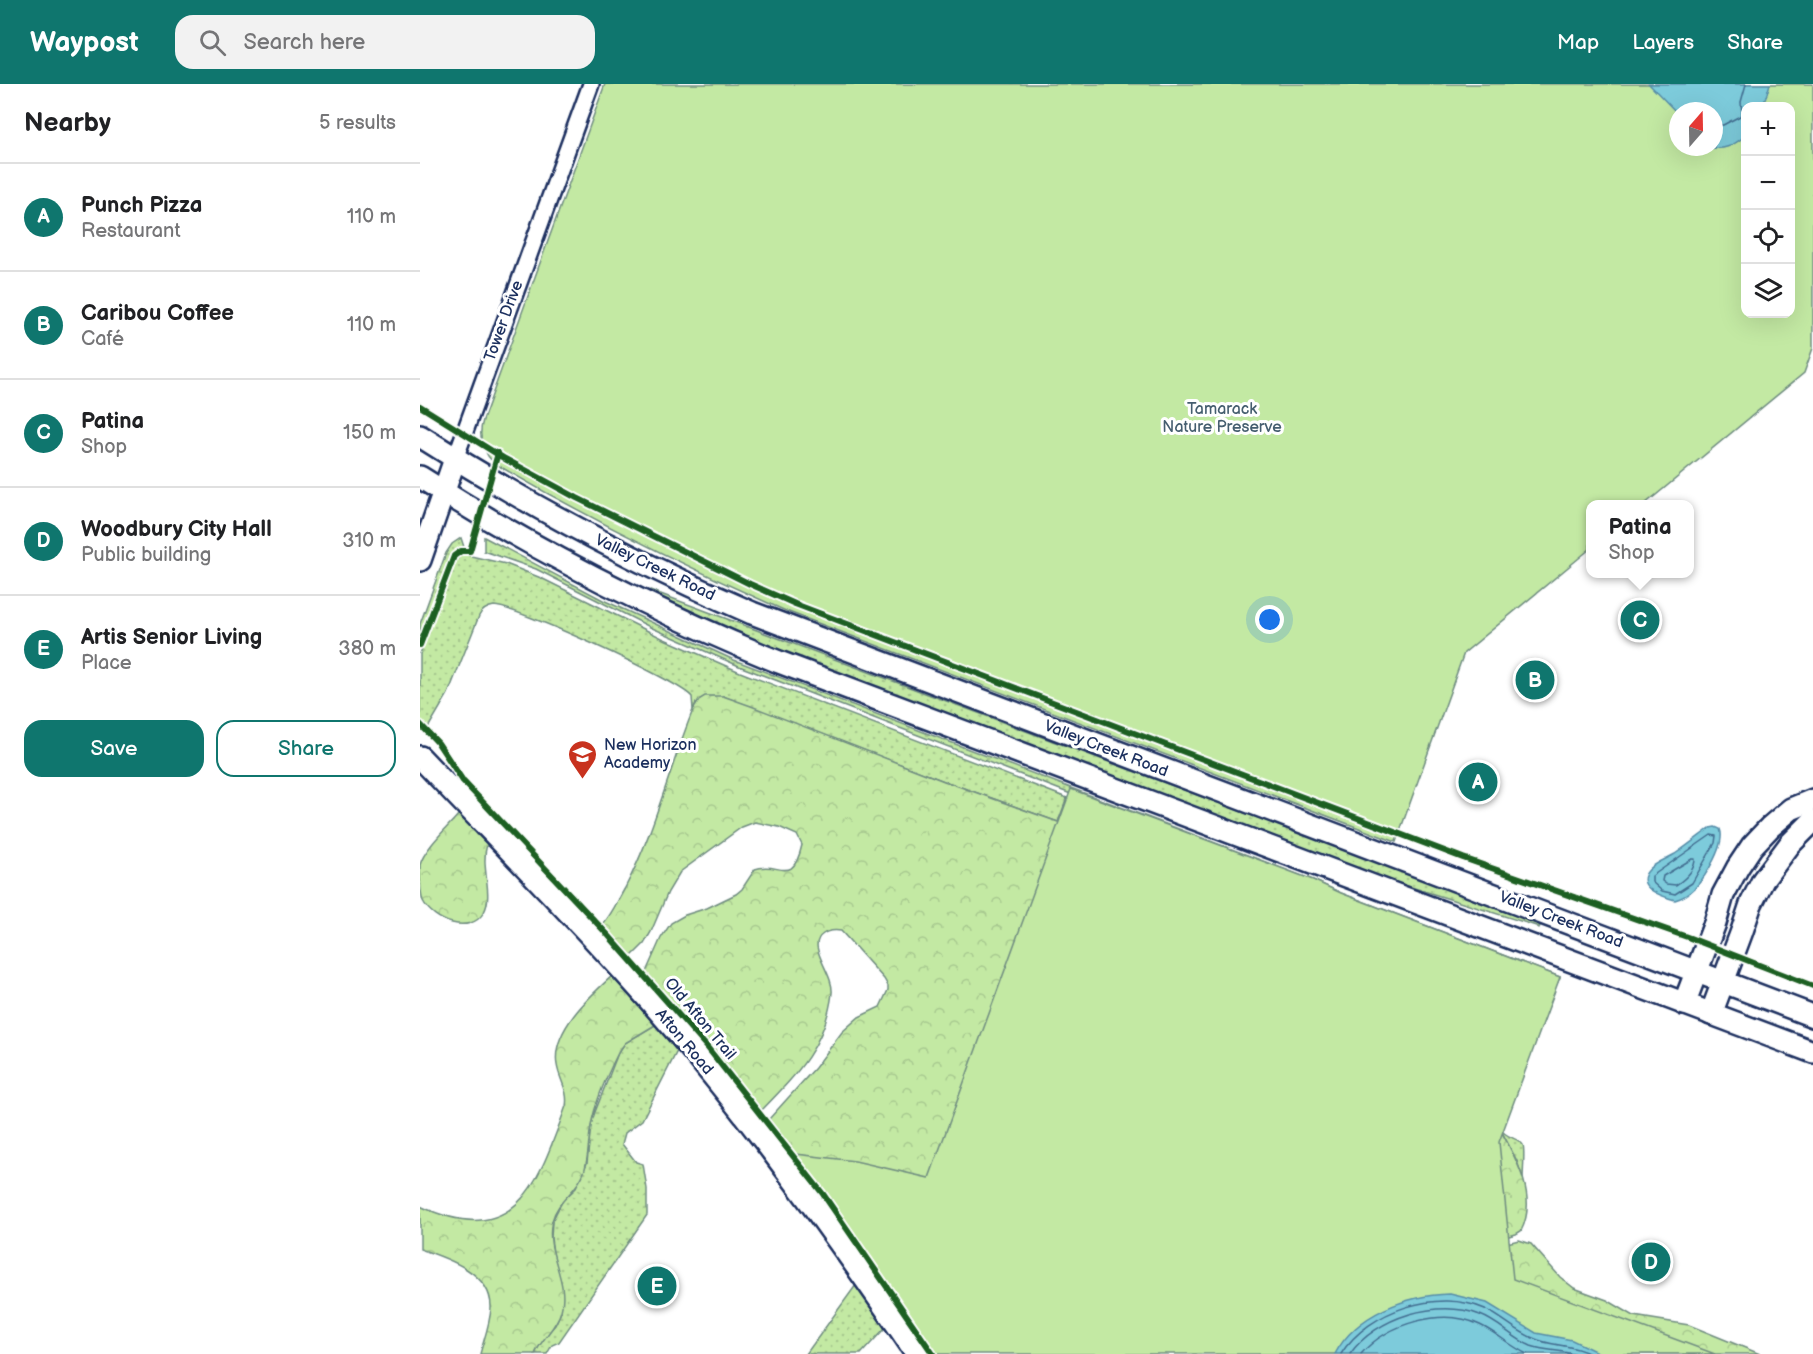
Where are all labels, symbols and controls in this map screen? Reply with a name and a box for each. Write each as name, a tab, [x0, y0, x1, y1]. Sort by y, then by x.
search box	[175, 15, 595, 69]
text: Waypost	[30, 26, 139, 59]
icon: search	[196, 26, 229, 59]
text: Search here	[244, 29, 365, 56]
text: Map	[1557, 30, 1599, 55]
text: Layers	[1632, 30, 1694, 55]
text: Share	[1727, 30, 1783, 55]
north arrow	[1669, 102, 1723, 156]
map controls	[1741, 102, 1795, 318]
button: +	[1741, 102, 1795, 156]
text: Nearby	[24, 108, 111, 139]
text: 5 results	[319, 111, 396, 135]
button: −	[1741, 156, 1795, 210]
text: Punch Pizza	[81, 192, 202, 219]
text: A	[37, 205, 50, 229]
text: 110 m	[347, 205, 396, 229]
button: locate	[1741, 210, 1795, 264]
text: Restaurant	[81, 219, 181, 243]
button: layers	[1741, 264, 1795, 318]
street label: Tower Drive	[481, 277, 528, 364]
text: Caribou Coffee	[81, 300, 234, 327]
text: B	[36, 313, 51, 337]
text: 110 m	[347, 313, 396, 337]
text: Café	[81, 327, 124, 351]
park label: Tamarack Nature Preserve	[1162, 400, 1282, 437]
text: Patina	[81, 408, 144, 435]
text: C	[36, 421, 51, 445]
text: 150 m	[343, 421, 396, 445]
text: Shop	[81, 435, 127, 459]
popup	[1586, 500, 1694, 578]
text: Patina	[1608, 514, 1672, 541]
text: Woodbury City Hall	[81, 516, 272, 543]
text: D	[37, 529, 50, 553]
text: 310 m	[342, 529, 396, 553]
street label: Valley Creek Road	[592, 531, 718, 605]
text: Shop	[1608, 541, 1655, 565]
text: Public building	[81, 543, 211, 567]
pin: C	[1620, 598, 1660, 642]
your location	[1255, 605, 1284, 634]
text: Artis Senior Living	[81, 624, 262, 651]
text: E	[37, 637, 50, 661]
text: 380 m	[338, 637, 396, 661]
text: Place	[81, 651, 132, 675]
pin: B	[1516, 658, 1554, 702]
street label: Valley Creek Road	[1041, 717, 1171, 781]
button: Save	[24, 720, 204, 777]
button: Share	[216, 720, 396, 777]
place label: New Horizon Academy	[604, 736, 696, 773]
school or university icon: New Horizon Academy	[567, 738, 599, 780]
pin: A	[1458, 760, 1498, 804]
street label: Valley Creek Road	[1496, 888, 1626, 952]
street label: Old Afton Trail	[660, 974, 740, 1064]
street label: Afton Road	[651, 1005, 717, 1079]
pin: D	[1632, 1240, 1670, 1284]
pin: E	[638, 1264, 676, 1308]

